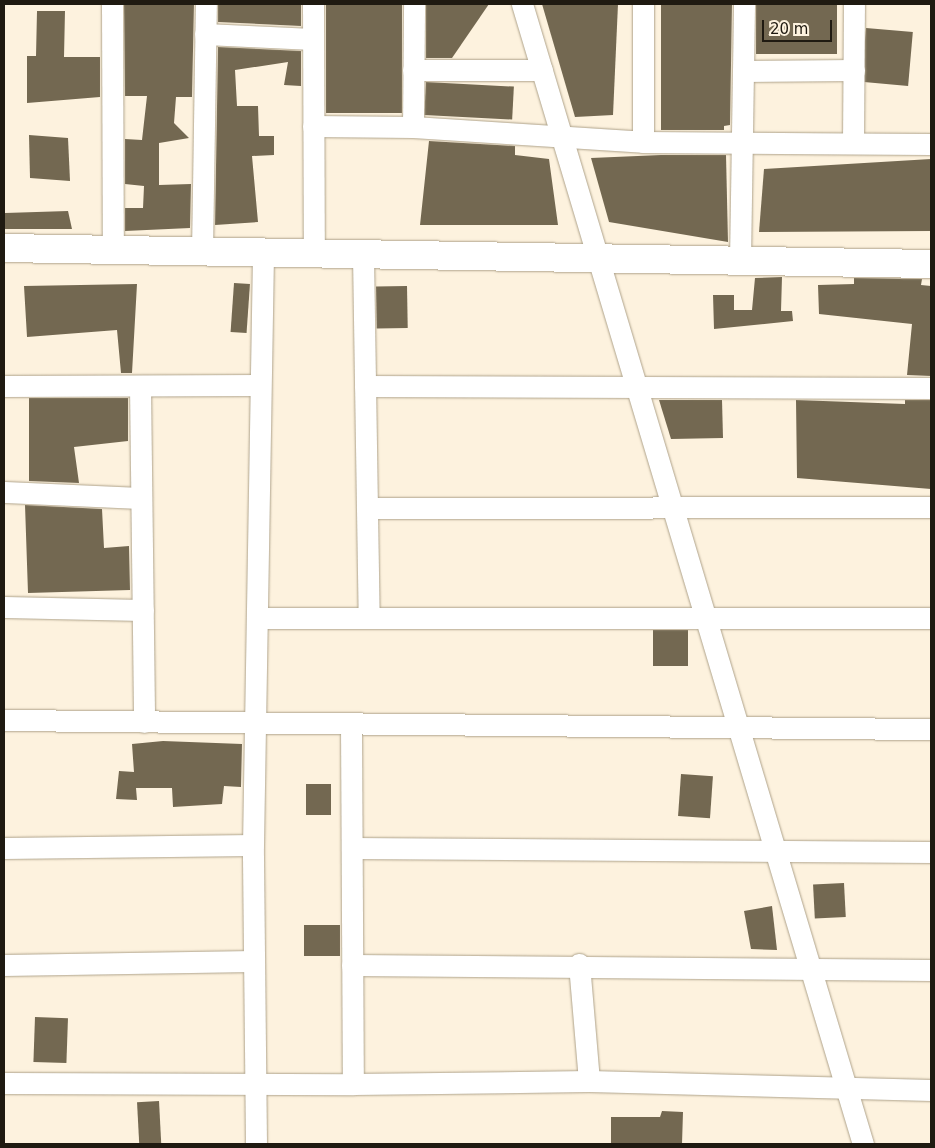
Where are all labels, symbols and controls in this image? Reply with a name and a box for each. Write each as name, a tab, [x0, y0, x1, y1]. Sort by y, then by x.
scale bar	[765, 10, 835, 42]
text: 20 m	[770, 20, 808, 38]

